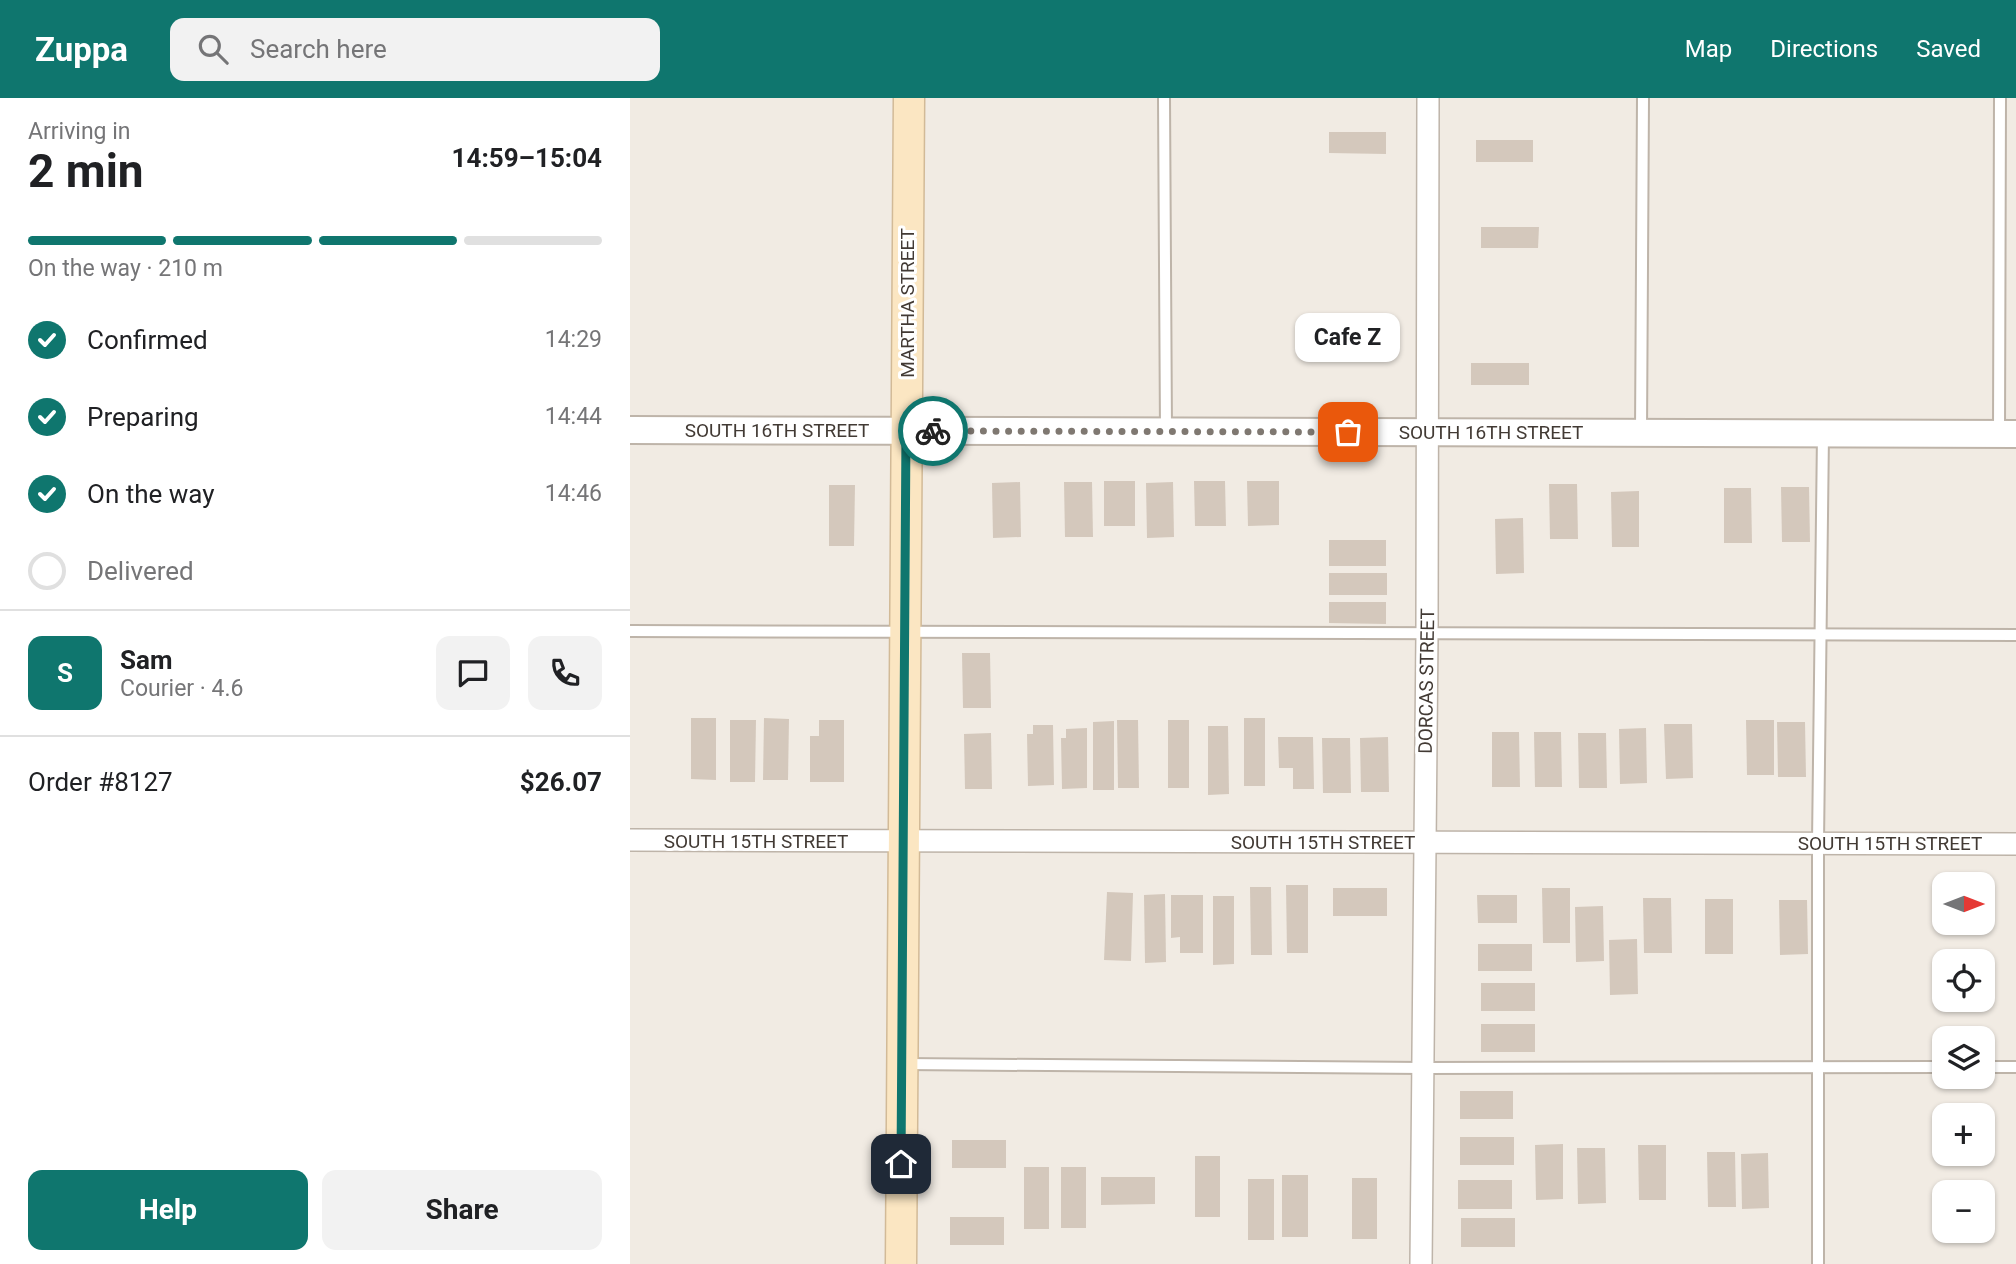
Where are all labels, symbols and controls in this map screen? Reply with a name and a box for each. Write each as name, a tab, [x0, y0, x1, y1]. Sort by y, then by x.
search box	[170, 18, 660, 81]
text: Zuppa	[35, 30, 128, 69]
icon: search	[194, 30, 232, 68]
text: Search here	[250, 34, 387, 64]
text: Map	[1685, 35, 1732, 63]
text: Directions	[1770, 35, 1878, 63]
text: Saved	[1916, 35, 1981, 63]
text: Arriving in	[28, 118, 131, 145]
text: 14:59–15:04	[452, 143, 602, 173]
text: 2 min	[28, 144, 144, 198]
street label: MARTHA STREET	[896, 228, 919, 378]
text: On the way · 210 m	[28, 255, 223, 282]
callout: Cafe Z	[1296, 313, 1400, 362]
icon: check	[28, 321, 66, 359]
text: Cafe Z	[1314, 324, 1381, 351]
text: Confirmed	[87, 325, 208, 355]
text: 14:29	[545, 326, 602, 353]
courier	[898, 396, 968, 466]
icon: check	[28, 398, 66, 436]
text: Preparing	[87, 402, 199, 432]
pin	[1318, 402, 1378, 462]
text: 14:44	[545, 403, 602, 430]
icon: bike	[914, 412, 952, 450]
icon: bag	[1329, 413, 1367, 451]
street label: SOUTH 16TH STREET	[685, 419, 869, 442]
street label: SOUTH 16TH STREET	[1399, 421, 1583, 444]
icon: check	[28, 475, 66, 513]
text: On the way	[87, 479, 215, 509]
text: 14:46	[545, 480, 602, 507]
text: Delivered	[87, 556, 194, 586]
street label: DORCAS STREET	[1414, 608, 1439, 754]
button: chat	[436, 636, 510, 710]
button: phone	[528, 636, 602, 710]
text: Sam	[120, 645, 172, 675]
text: S	[57, 658, 73, 688]
text: Courier · 4.6	[120, 675, 243, 702]
text: Order #8127	[28, 767, 173, 797]
text: $26.07	[520, 767, 602, 797]
street label: SOUTH 15TH STREET	[664, 830, 848, 853]
street label: SOUTH 15TH STREET	[1231, 831, 1415, 854]
street label: SOUTH 15TH STREET	[1798, 832, 1982, 855]
north arrow	[1932, 872, 1995, 934]
map controls	[1932, 872, 1995, 1243]
button: locate	[1932, 949, 1995, 1012]
button: layers	[1932, 1026, 1995, 1089]
button: +	[1932, 1103, 1995, 1166]
pin	[871, 1134, 931, 1194]
icon: home	[882, 1145, 920, 1183]
button: Help	[28, 1170, 308, 1250]
button: Share	[322, 1170, 602, 1250]
button: −	[1932, 1180, 1995, 1243]

